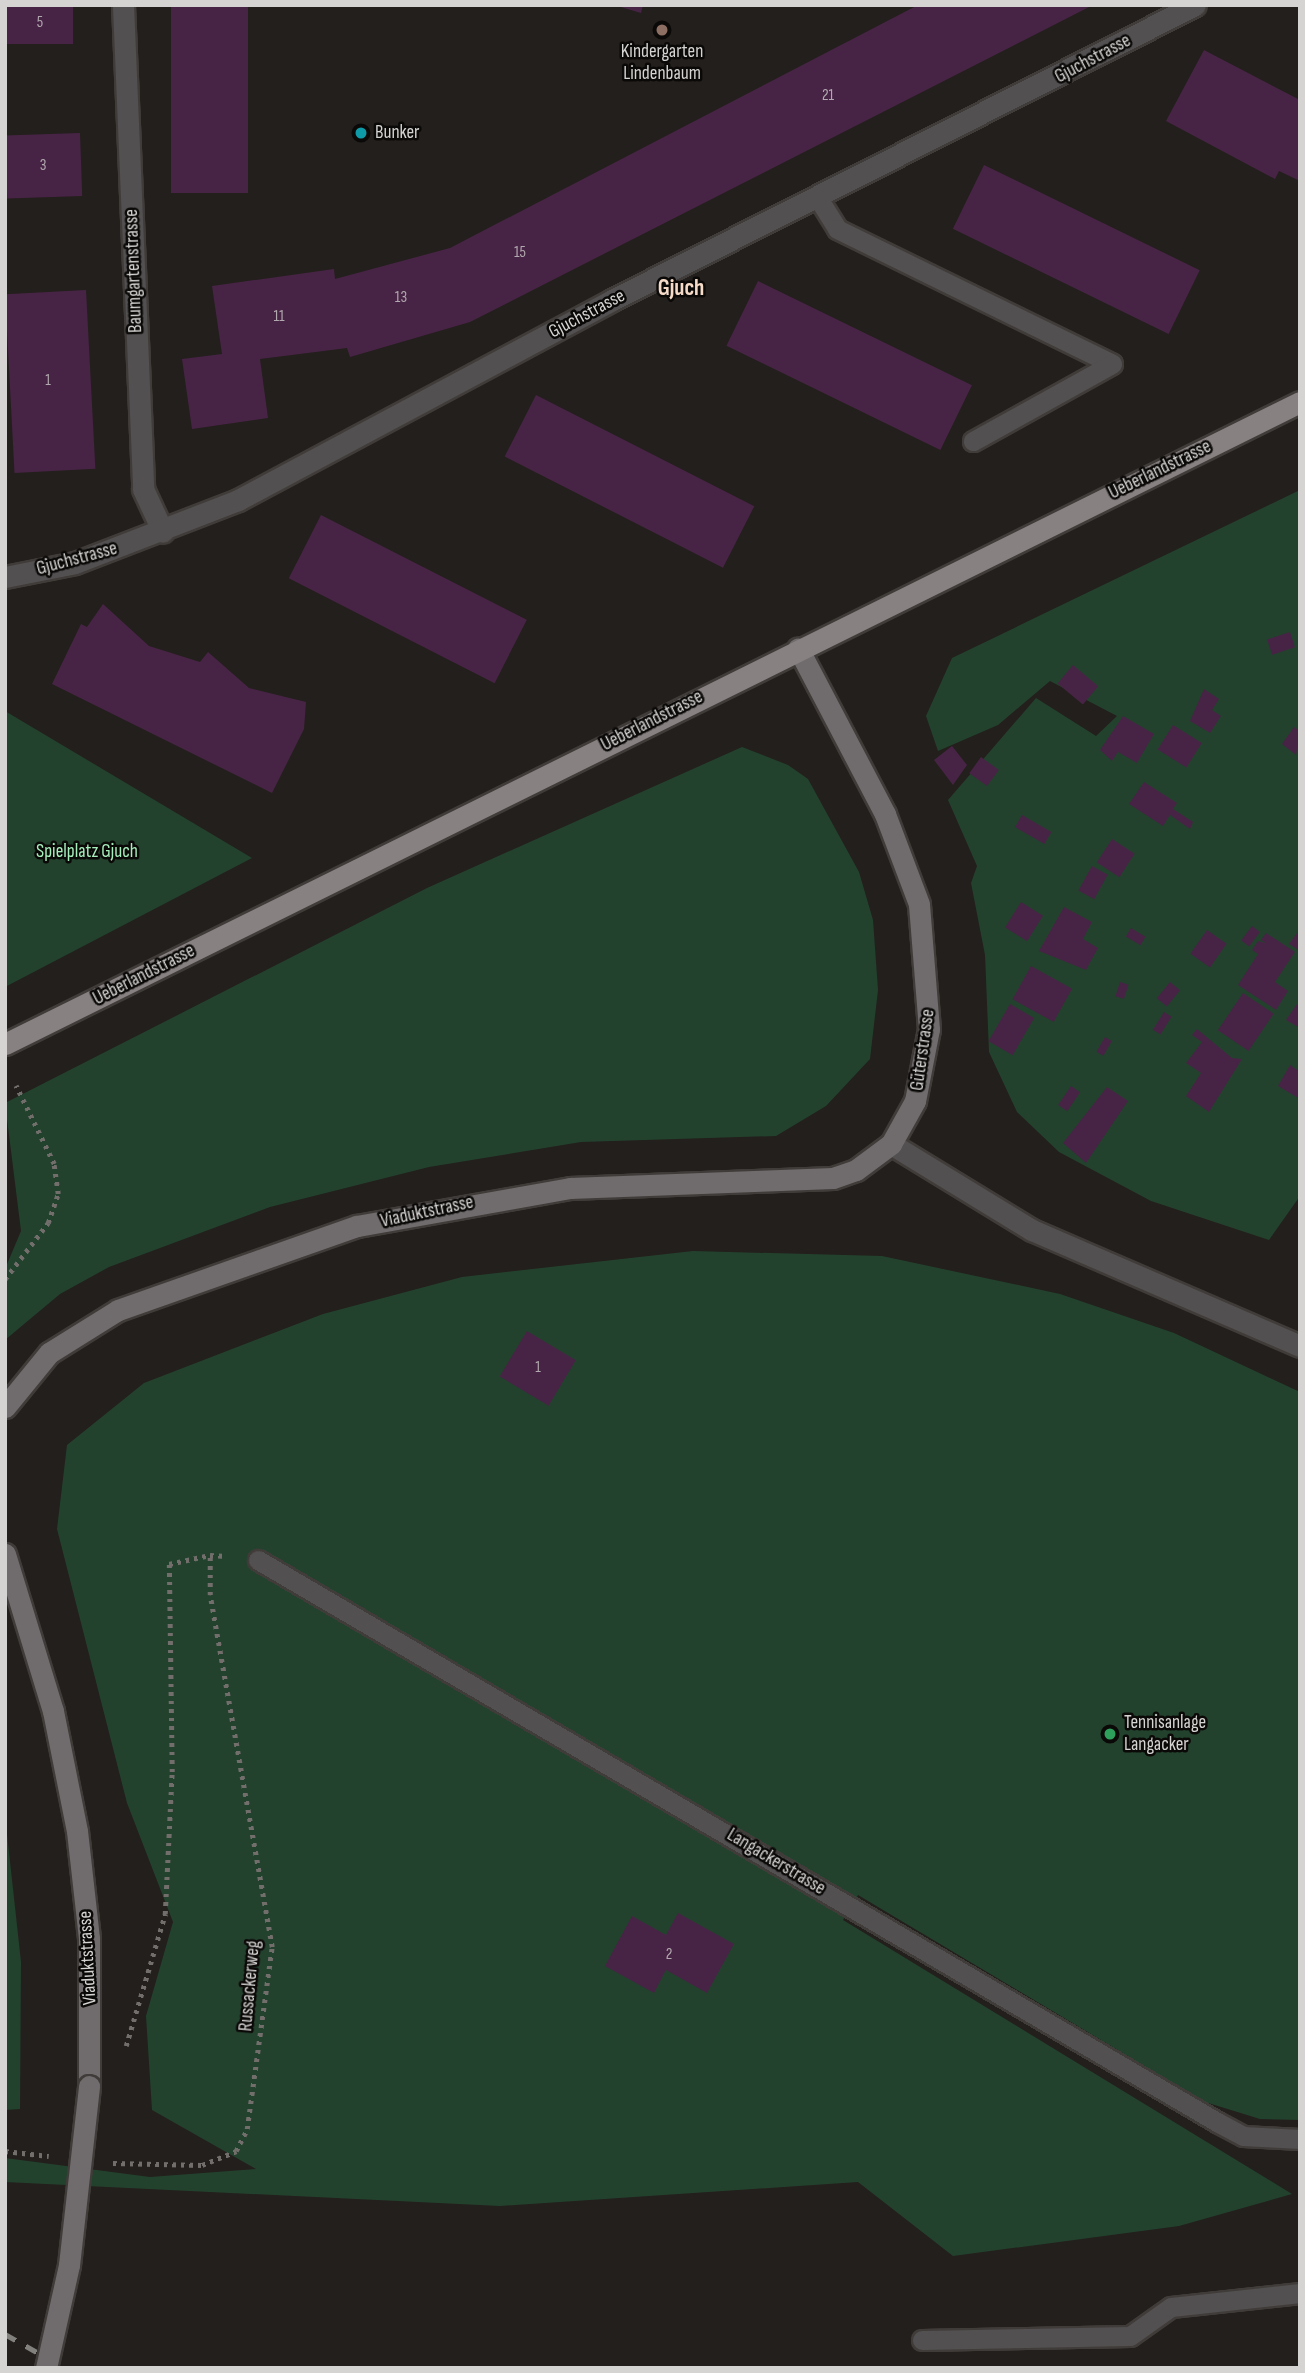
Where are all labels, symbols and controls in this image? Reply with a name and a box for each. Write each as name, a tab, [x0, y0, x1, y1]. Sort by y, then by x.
house number: 5	[37, 13, 43, 33]
marker: Kindergarten Lindenbaum	[654, 22, 670, 38]
street label: Gjuchstrasse	[1051, 30, 1135, 88]
place label: Kindergarten Lindenbaum	[621, 41, 703, 85]
house number: 21	[822, 86, 834, 106]
place label: Bunker	[375, 122, 420, 144]
marker: Bunker	[353, 125, 369, 141]
house number: 3	[40, 156, 46, 176]
street label: Baumgartenstrasse	[120, 209, 148, 333]
house number: 15	[514, 243, 526, 263]
district label: Gjuch	[658, 274, 704, 302]
street label: Gjuchstrasse	[545, 285, 629, 343]
house number: 13	[395, 288, 407, 308]
house number: 11	[273, 307, 285, 327]
house number: 1	[45, 371, 51, 391]
street label: Ueberlandstrasse	[1105, 435, 1215, 505]
street label: Gjuchstrasse	[34, 537, 120, 581]
street label: Ueberlandstrasse	[597, 686, 707, 756]
park label: Spielplatz Gjuch	[36, 841, 138, 863]
street label: Ueberlandstrasse	[89, 940, 199, 1010]
street label: Güterstrasse	[906, 1008, 940, 1092]
street label: Viaduktstrasse	[378, 1191, 476, 1233]
house number: 1	[535, 1358, 541, 1378]
place label: Tennisanlage Langacker	[1124, 1712, 1206, 1756]
marker: Tennisanlage Langacker	[1102, 1726, 1118, 1742]
street label: Langackerstrasse	[723, 1824, 829, 1900]
street label: Viaduktstrasse	[74, 1910, 102, 2006]
street label: Russackerweg	[235, 1940, 265, 2032]
house number: 2	[666, 1945, 672, 1965]

